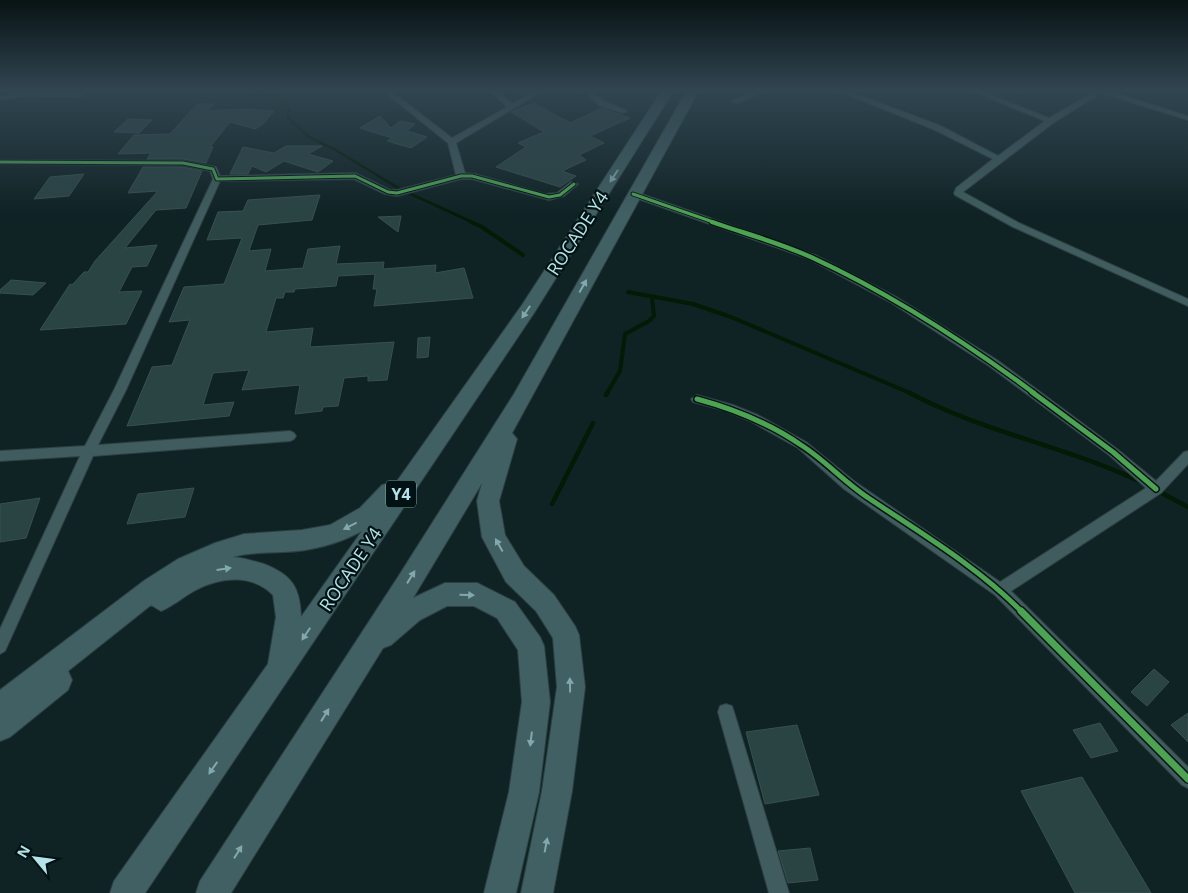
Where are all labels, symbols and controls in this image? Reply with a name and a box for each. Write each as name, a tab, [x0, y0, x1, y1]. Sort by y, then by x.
one-way arrow	[610, 169, 619, 183]
street label: ROCADE Y4	[541, 186, 613, 280]
one-way arrow	[579, 279, 587, 294]
one-way arrow	[521, 306, 531, 319]
road number: Y4	[386, 480, 416, 508]
one-way arrow	[343, 522, 358, 530]
street label: ROCADE Y4	[313, 523, 387, 615]
one-way arrow	[495, 538, 503, 553]
one-way arrow	[217, 565, 233, 573]
one-way arrow	[407, 570, 416, 583]
one-way arrow	[459, 591, 475, 599]
one-way arrow	[301, 627, 311, 641]
one-way arrow	[566, 676, 574, 692]
one-way arrow	[320, 708, 330, 721]
one-way arrow	[527, 731, 535, 747]
one-way arrow	[208, 761, 218, 775]
north arrow	[10, 833, 60, 883]
one-way arrow	[543, 837, 551, 853]
text: N	[12, 842, 34, 861]
one-way arrow	[233, 845, 243, 858]

